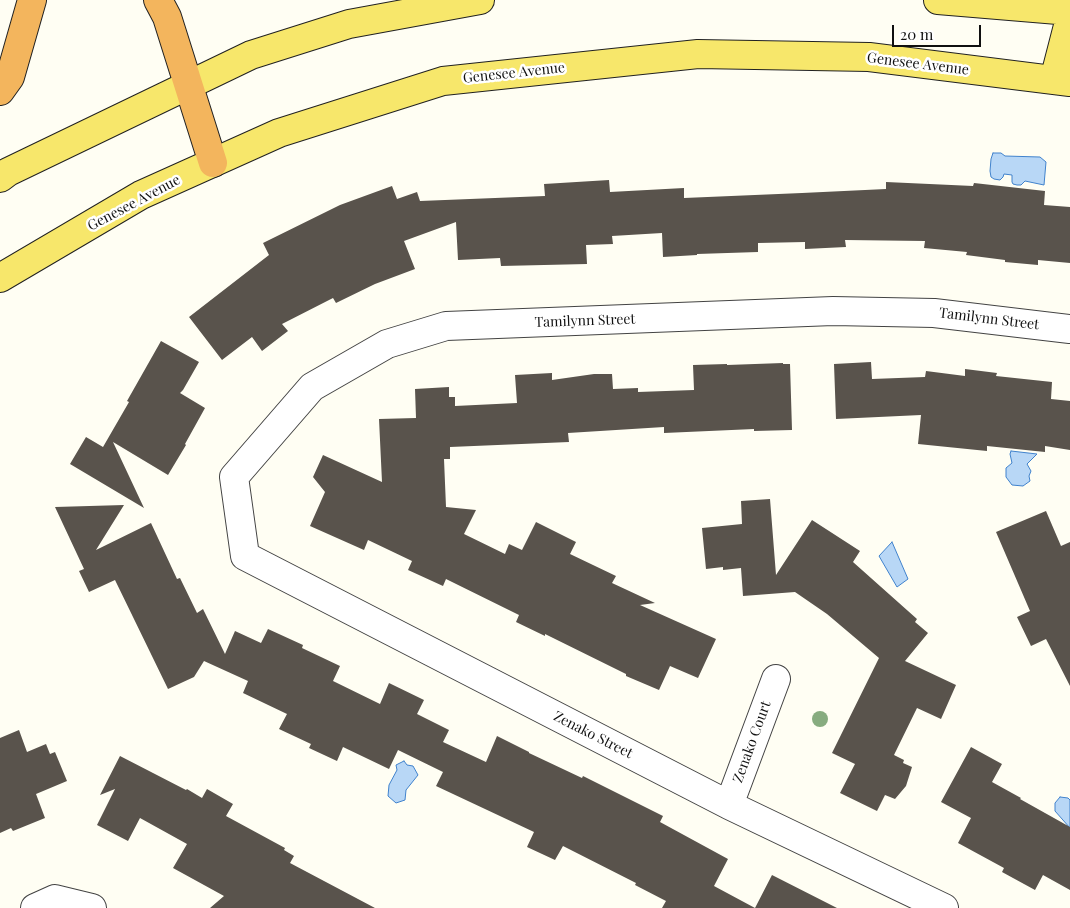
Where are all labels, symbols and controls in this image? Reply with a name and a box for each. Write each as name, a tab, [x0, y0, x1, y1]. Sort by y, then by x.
scale bar	[895, 15, 984, 47]
text: 20 m	[900, 24, 933, 44]
street label: Genesee Avenue	[866, 49, 970, 79]
street label: Genesee Avenue	[462, 59, 566, 87]
street label: Genesee Avenue	[85, 172, 183, 234]
street label: Tamilynn Street	[938, 305, 1040, 333]
street label: Tamilynn Street	[534, 311, 636, 331]
street label: Zenako Court	[729, 699, 775, 785]
street label: Zenako Street	[551, 708, 635, 762]

